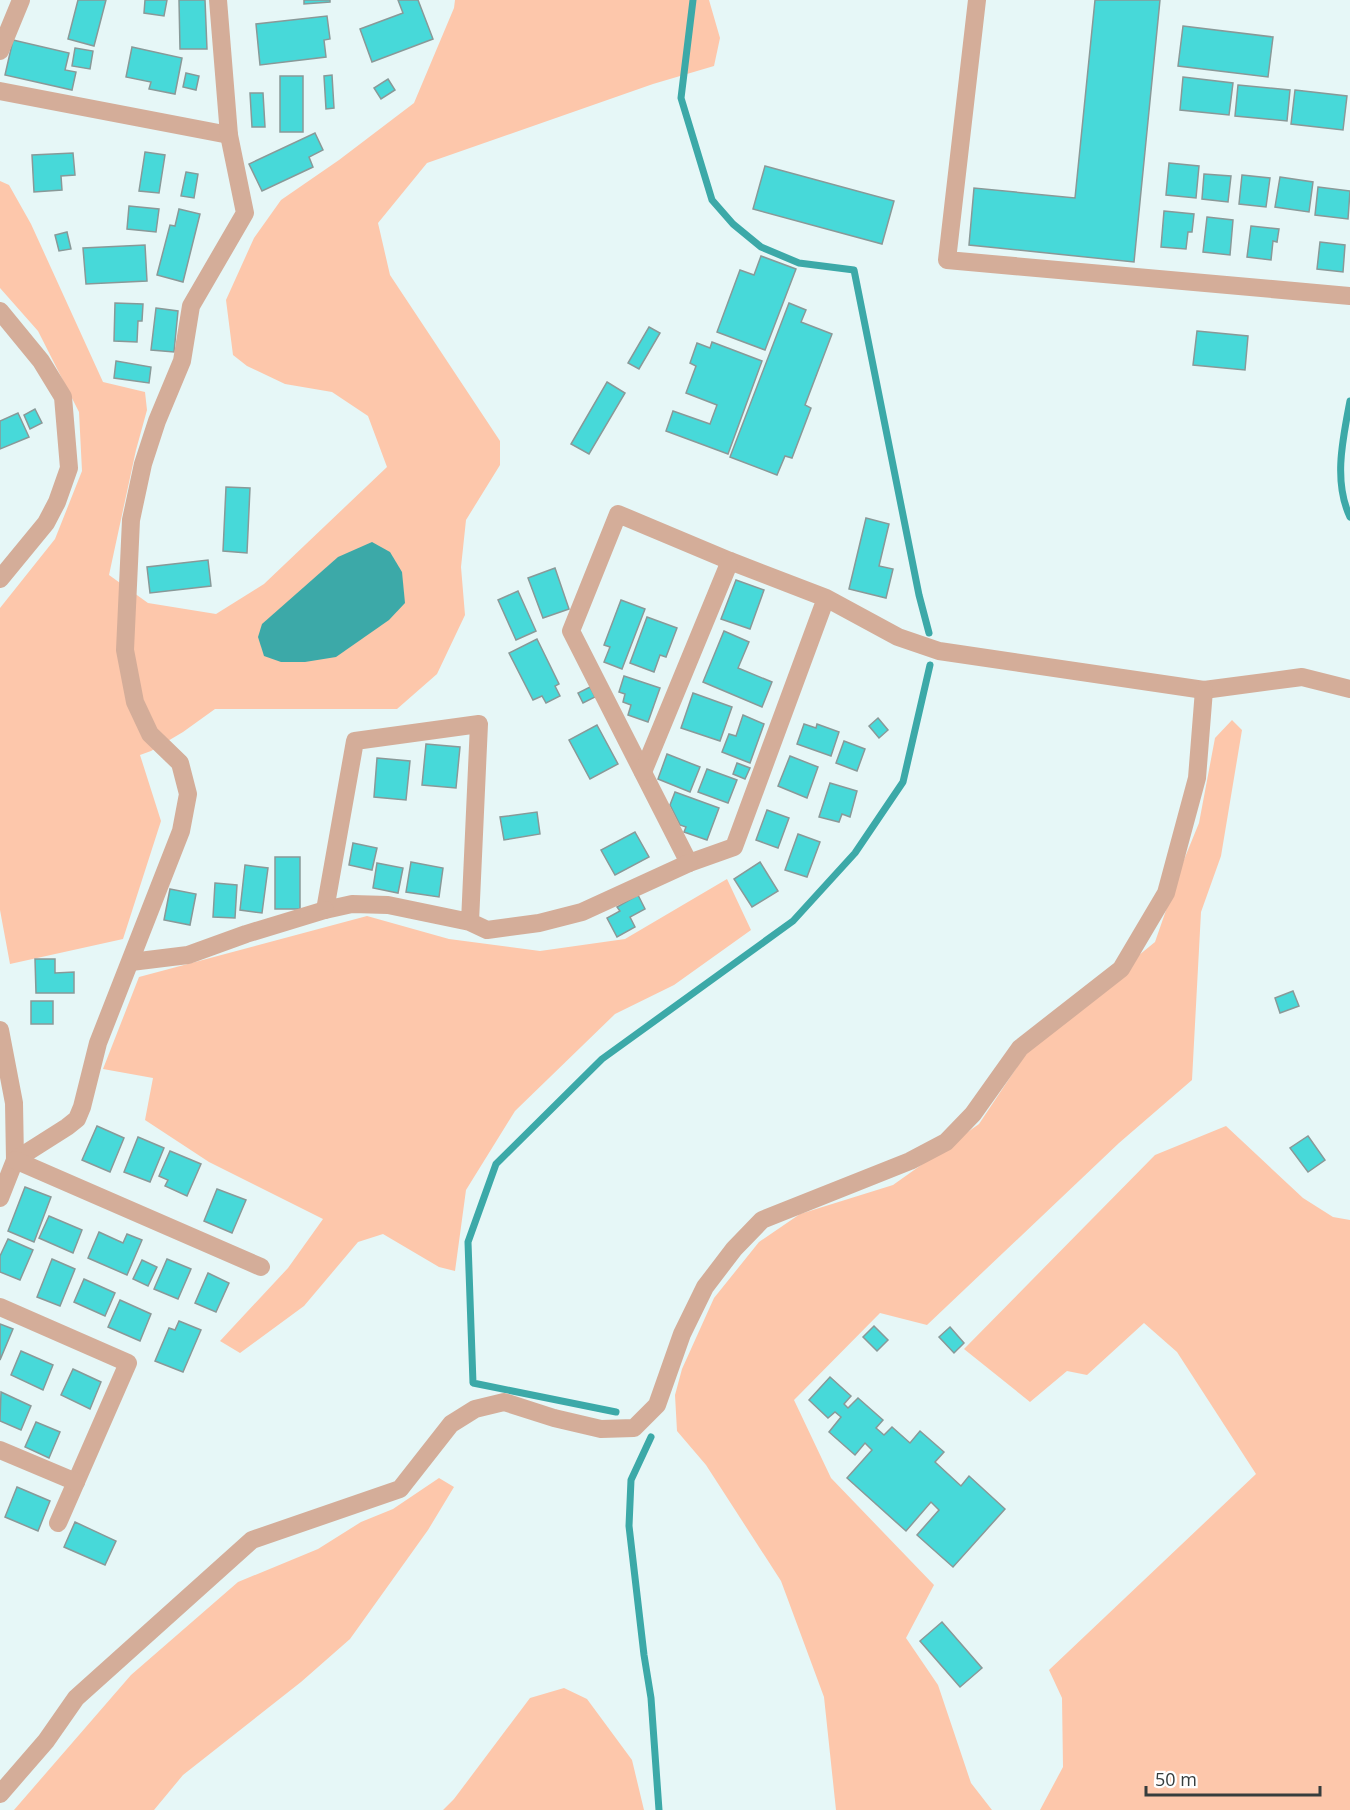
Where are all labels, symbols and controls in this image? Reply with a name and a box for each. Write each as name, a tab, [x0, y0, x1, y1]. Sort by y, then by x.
scale bar	[1146, 1759, 1320, 1797]
text: 50 m	[1155, 1767, 1197, 1791]

